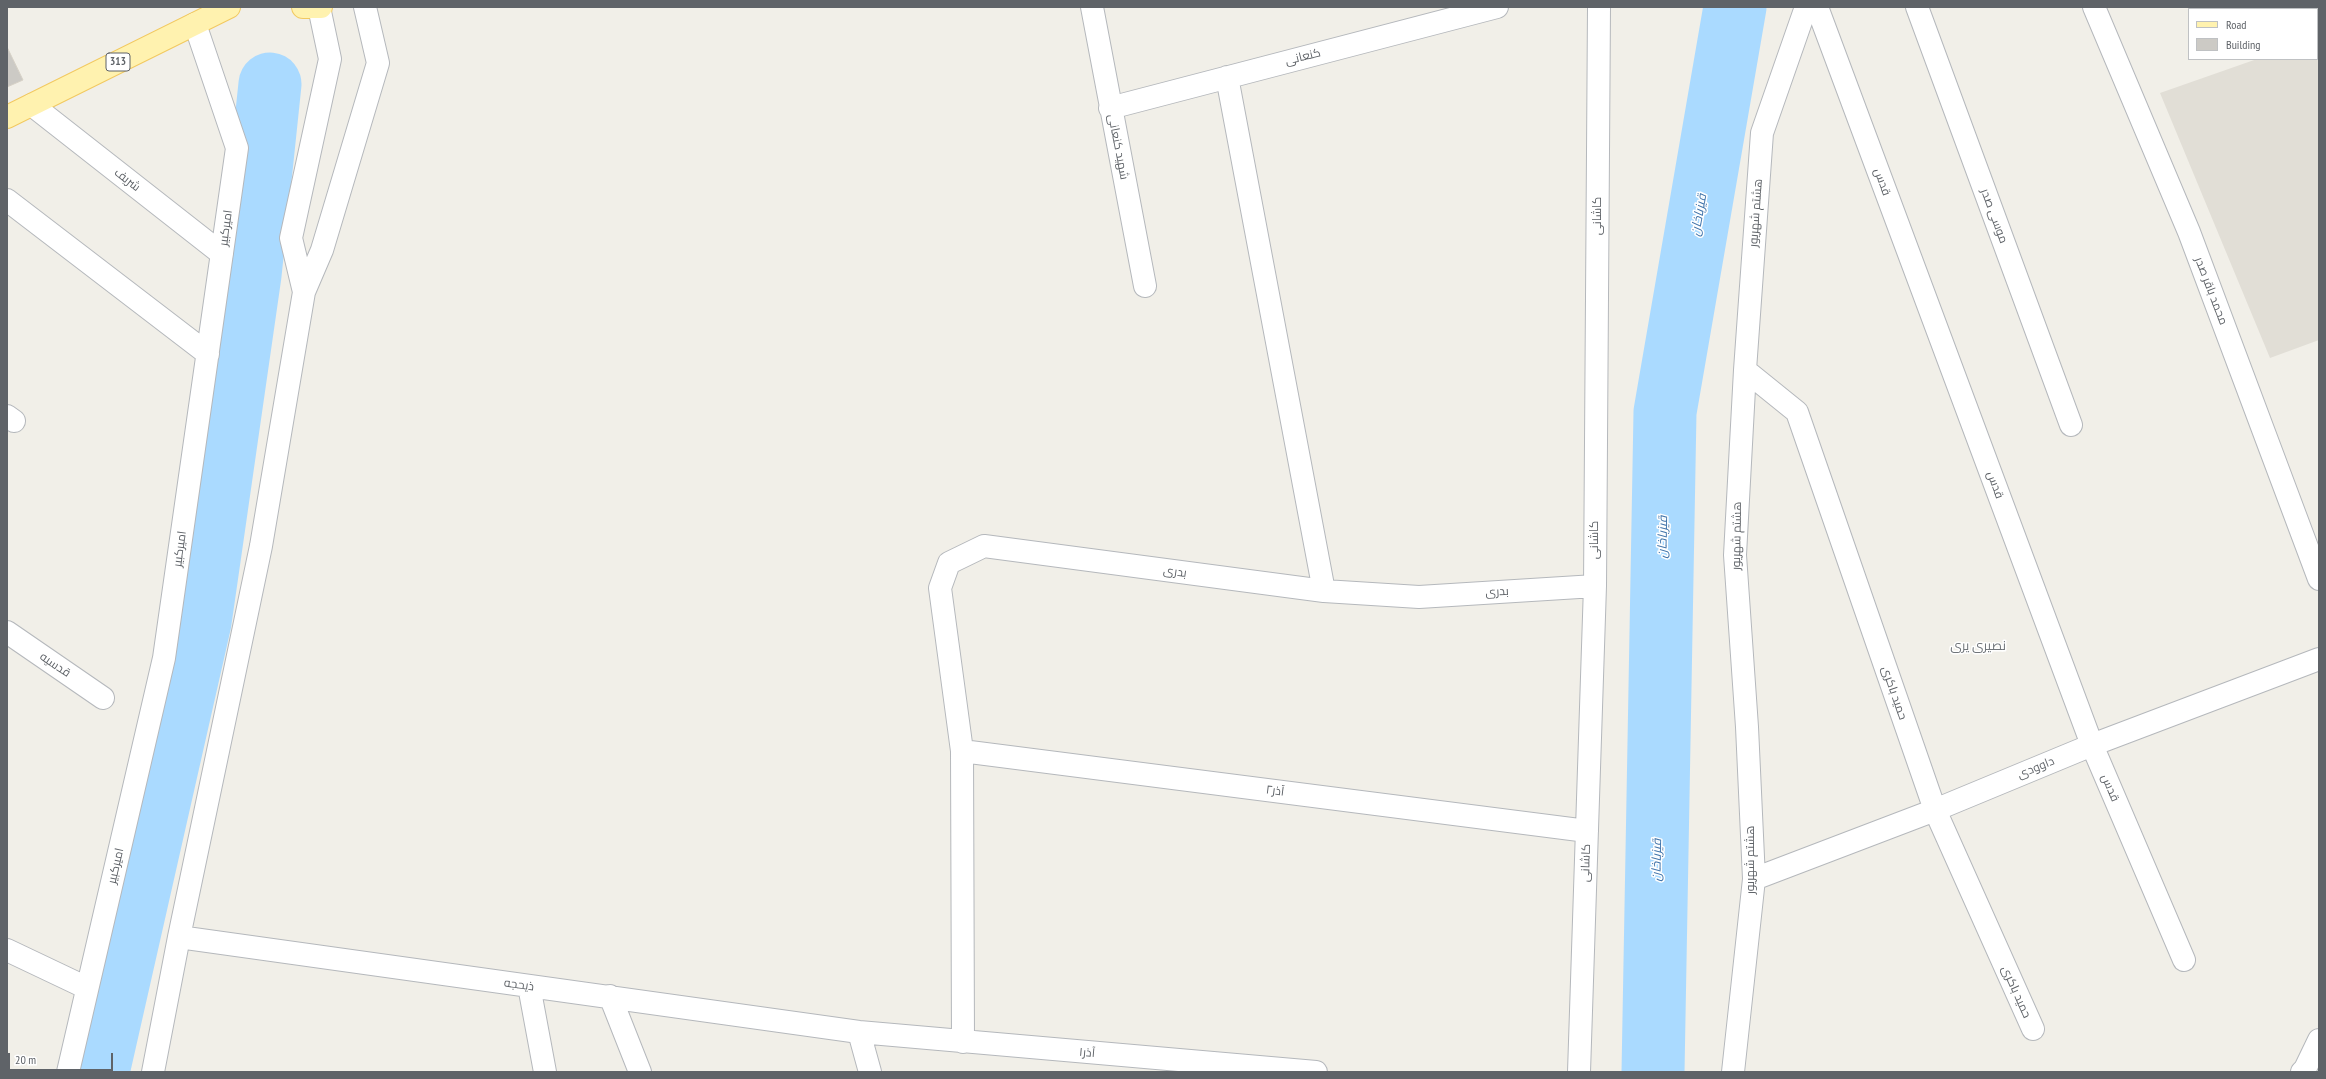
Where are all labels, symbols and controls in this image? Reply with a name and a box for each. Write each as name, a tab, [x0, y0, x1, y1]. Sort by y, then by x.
legend	[2188, 8, 2318, 60]
text: Road	[2226, 17, 2246, 32]
text: Building	[2226, 37, 2261, 52]
street label: کنعانی	[1284, 46, 1322, 68]
road number: 313	[106, 53, 130, 71]
street label: شهید کنعانی	[1105, 113, 1131, 181]
street label: شریف	[111, 165, 143, 195]
street label: قدس	[1870, 166, 1894, 198]
street label: هشتم شهریور	[1746, 178, 1766, 248]
street label: موسی صدر	[1977, 187, 2011, 245]
water label: قیزباخان	[1688, 193, 1710, 237]
street label: کاشانی	[1591, 197, 1605, 235]
street label: امیرکبیر	[216, 209, 236, 247]
street label: محمد باقر صدر	[2191, 255, 2231, 327]
street label: قدس	[1983, 469, 2007, 501]
street label: هشتم شهریور	[1729, 502, 1745, 570]
water label: قیزباخان	[1655, 516, 1671, 558]
street label: کاشانی	[1588, 521, 1602, 559]
street label: امیرکبیر	[170, 530, 190, 568]
street label: بدری	[1162, 563, 1188, 581]
street label: بدری	[1485, 584, 1509, 600]
district label: نصیری یری	[1950, 638, 2006, 654]
street label: قدسیه	[37, 649, 73, 681]
street label: حمید باکری	[1878, 664, 1910, 722]
street label: داوودی	[2015, 754, 2057, 782]
street label: قدس	[2098, 772, 2122, 804]
street label: آذر۲	[1265, 783, 1285, 799]
street label: هشتم شهریور	[1744, 826, 1758, 894]
water label: قیزباخان	[1649, 839, 1665, 881]
street label: کاشانی	[1578, 844, 1594, 882]
street label: امیرکبیر	[105, 847, 127, 885]
street label: حمید باکری	[1998, 964, 2034, 1020]
street label: ذیحجه	[503, 976, 535, 994]
scale bar	[10, 1045, 115, 1071]
street label: آذر۱	[1078, 1045, 1096, 1061]
text: 20 m	[15, 1052, 36, 1067]

